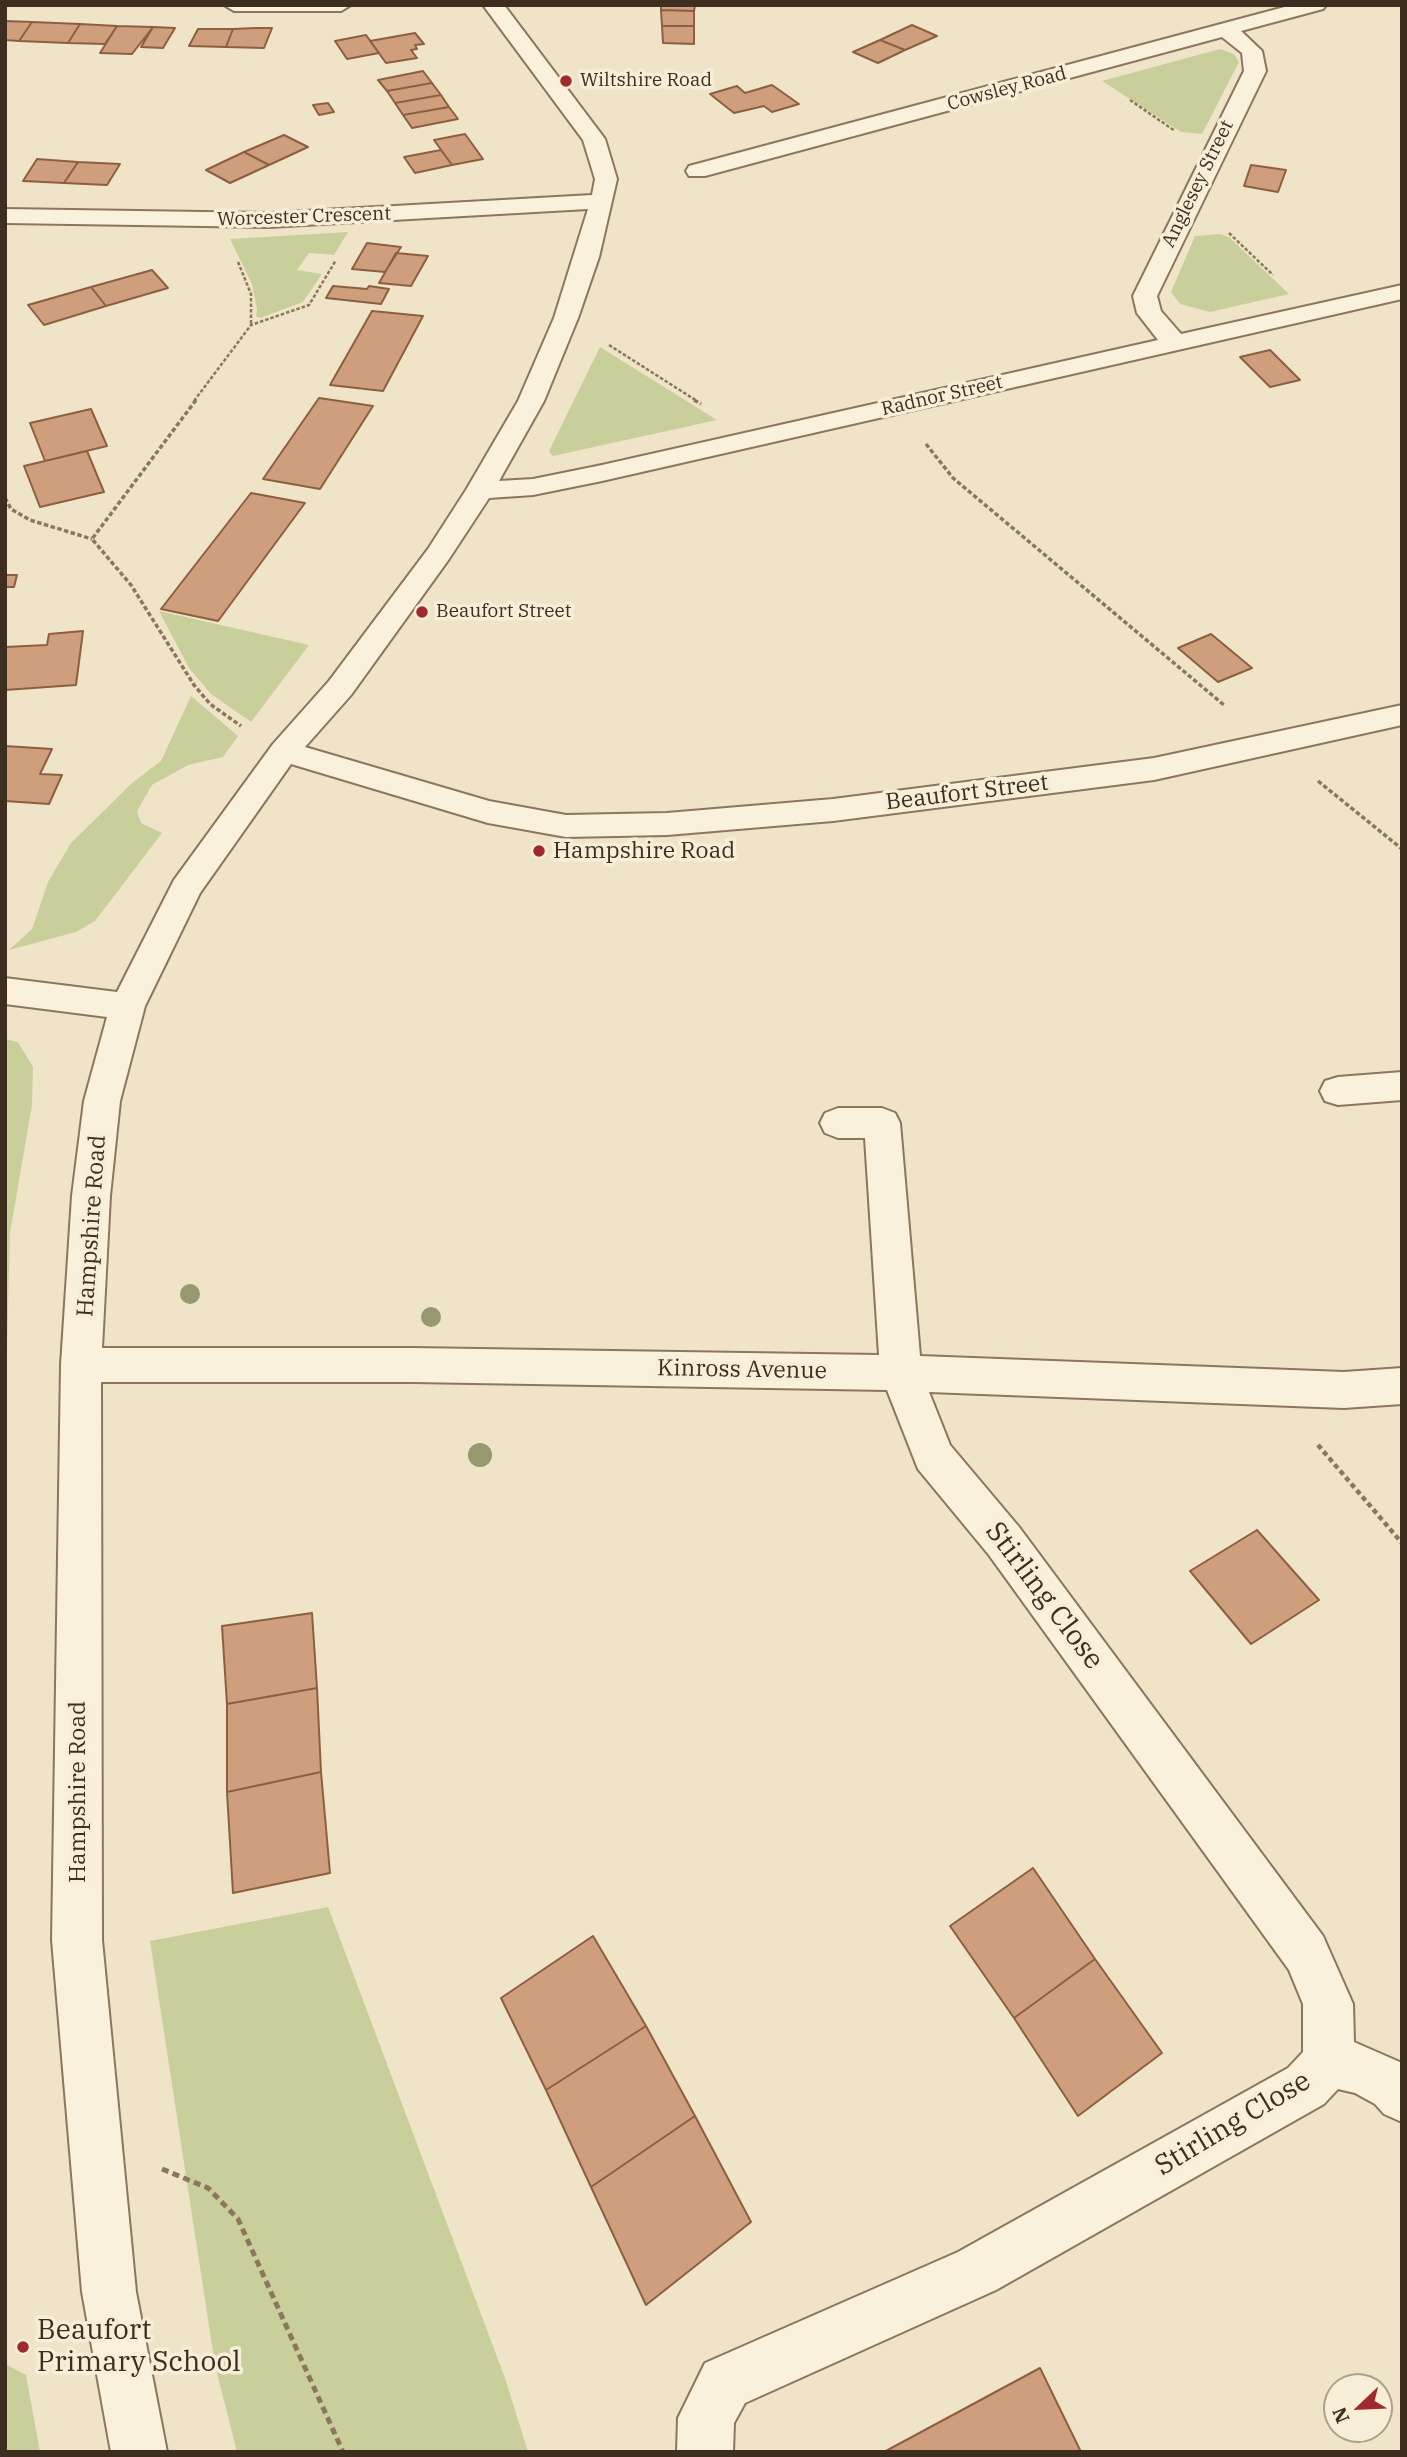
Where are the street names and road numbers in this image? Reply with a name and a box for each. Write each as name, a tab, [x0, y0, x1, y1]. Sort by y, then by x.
street label: Cowsley Road	[945, 62, 1069, 116]
street label: Anglesey Street	[1157, 117, 1239, 251]
street label: Worcester Crescent	[217, 203, 391, 231]
street label: Radnor Street	[879, 371, 1005, 421]
street label: Beaufort Street	[884, 769, 1050, 817]
street label: Hampshire Road	[72, 1134, 112, 1318]
street label: Kinross Avenue	[657, 1355, 827, 1385]
street label: Stirling Close	[978, 1516, 1110, 1676]
street label: Hampshire Road	[64, 1701, 92, 1883]
street label: Stirling Close	[1149, 2064, 1317, 2184]

